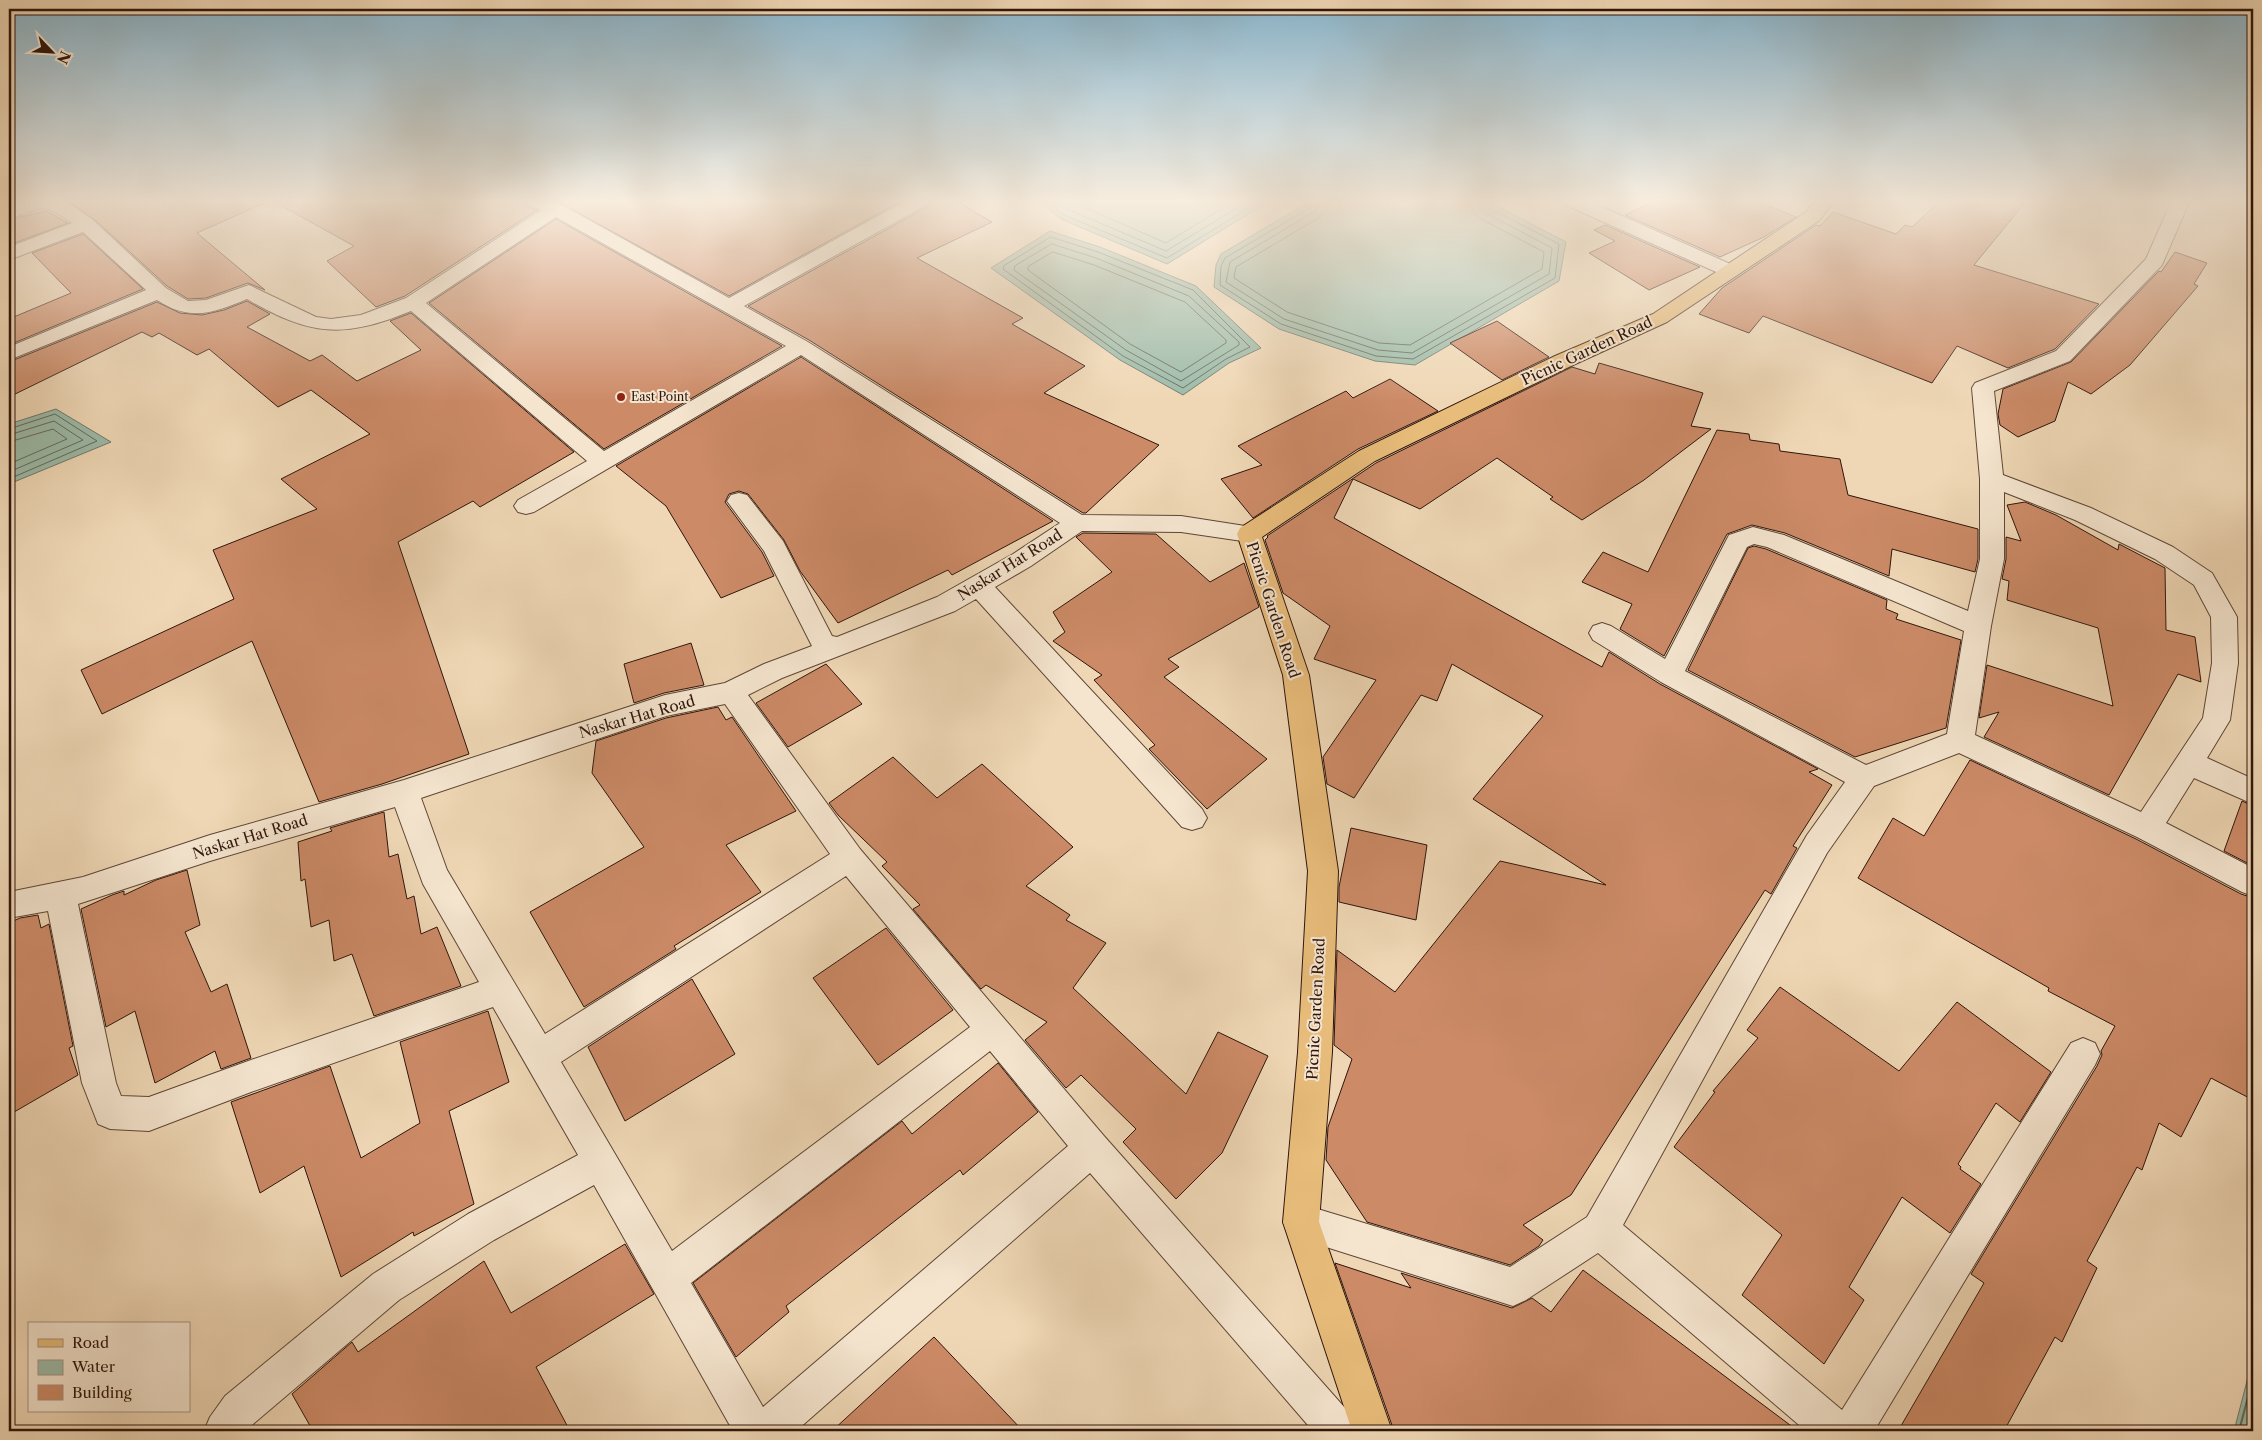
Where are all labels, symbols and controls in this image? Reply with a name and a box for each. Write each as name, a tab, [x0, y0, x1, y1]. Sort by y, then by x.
north arrow	[28, 28, 78, 78]
text: N	[53, 48, 75, 67]
street label: Picnic Garden Road	[1518, 312, 1655, 389]
place label: East Point	[631, 389, 689, 404]
marker: East Point	[615, 391, 627, 403]
street label: Naskar Hat Road	[954, 525, 1066, 604]
street label: Picnic Garden Road	[1242, 539, 1304, 680]
street label: Naskar Hat Road	[577, 691, 697, 742]
street label: Naskar Hat Road	[190, 810, 310, 863]
street label: Picnic Garden Road	[1302, 937, 1329, 1081]
legend	[28, 1322, 190, 1412]
text: Road	[72, 1333, 109, 1352]
text: Water	[71, 1357, 116, 1376]
text: Building	[72, 1383, 132, 1402]

